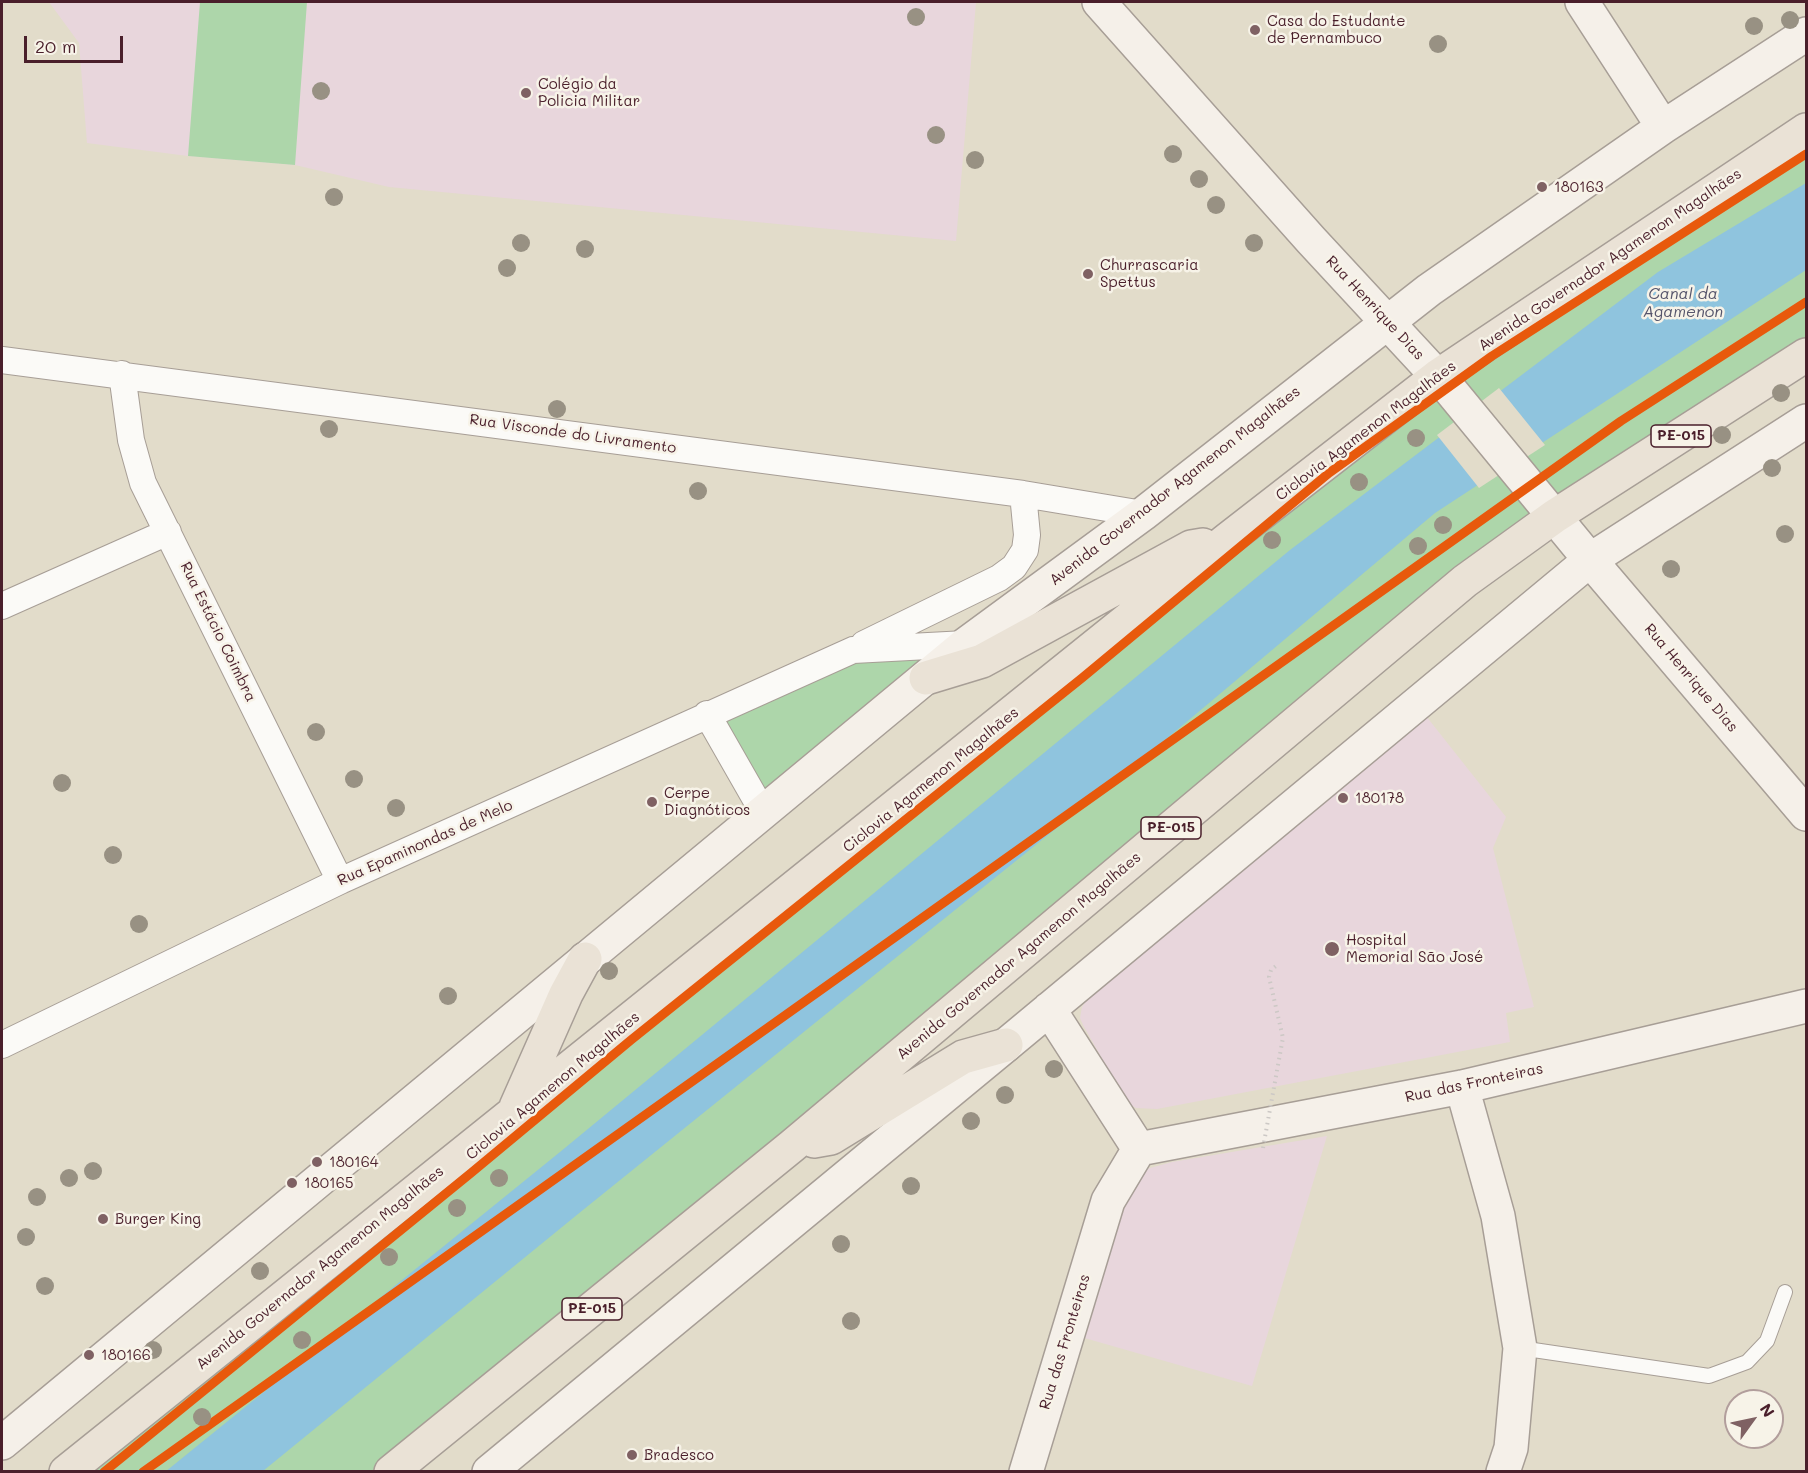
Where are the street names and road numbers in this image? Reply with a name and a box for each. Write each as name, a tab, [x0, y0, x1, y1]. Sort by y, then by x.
street label: Avenida Governador Agamenon Magalhães	[1475, 165, 1745, 355]
street label: Rua Henrique Dias	[1322, 252, 1428, 364]
street label: Ciclovia Agamenon Magalhães	[1272, 357, 1460, 505]
street label: Avenida Governador Agamenon Magalhães	[1046, 382, 1304, 590]
street label: Rua Visconde do Livramento	[468, 411, 678, 457]
road number: PE-015	[1651, 425, 1711, 447]
street label: Rua Estácio Coimbra	[176, 559, 260, 705]
street label: Rua Henrique Dias	[1640, 620, 1742, 736]
street label: Ciclovia Agamenon Magalhães	[839, 703, 1023, 857]
street label: Rua Epaminondas de Melo	[335, 796, 515, 890]
road number: PE-015	[1141, 817, 1201, 839]
street label: Avenida Governador Agamenon Magalhães	[893, 848, 1145, 1064]
street label: Ciclovia Agamenon Magalhães	[463, 1008, 643, 1164]
street label: Rua das Fronteiras	[1403, 1060, 1545, 1106]
street label: Avenida Governador Agamenon Magalhães	[193, 1162, 447, 1374]
street label: Rua das Fronteiras	[1036, 1272, 1094, 1412]
road number: PE-015	[562, 1298, 622, 1320]

